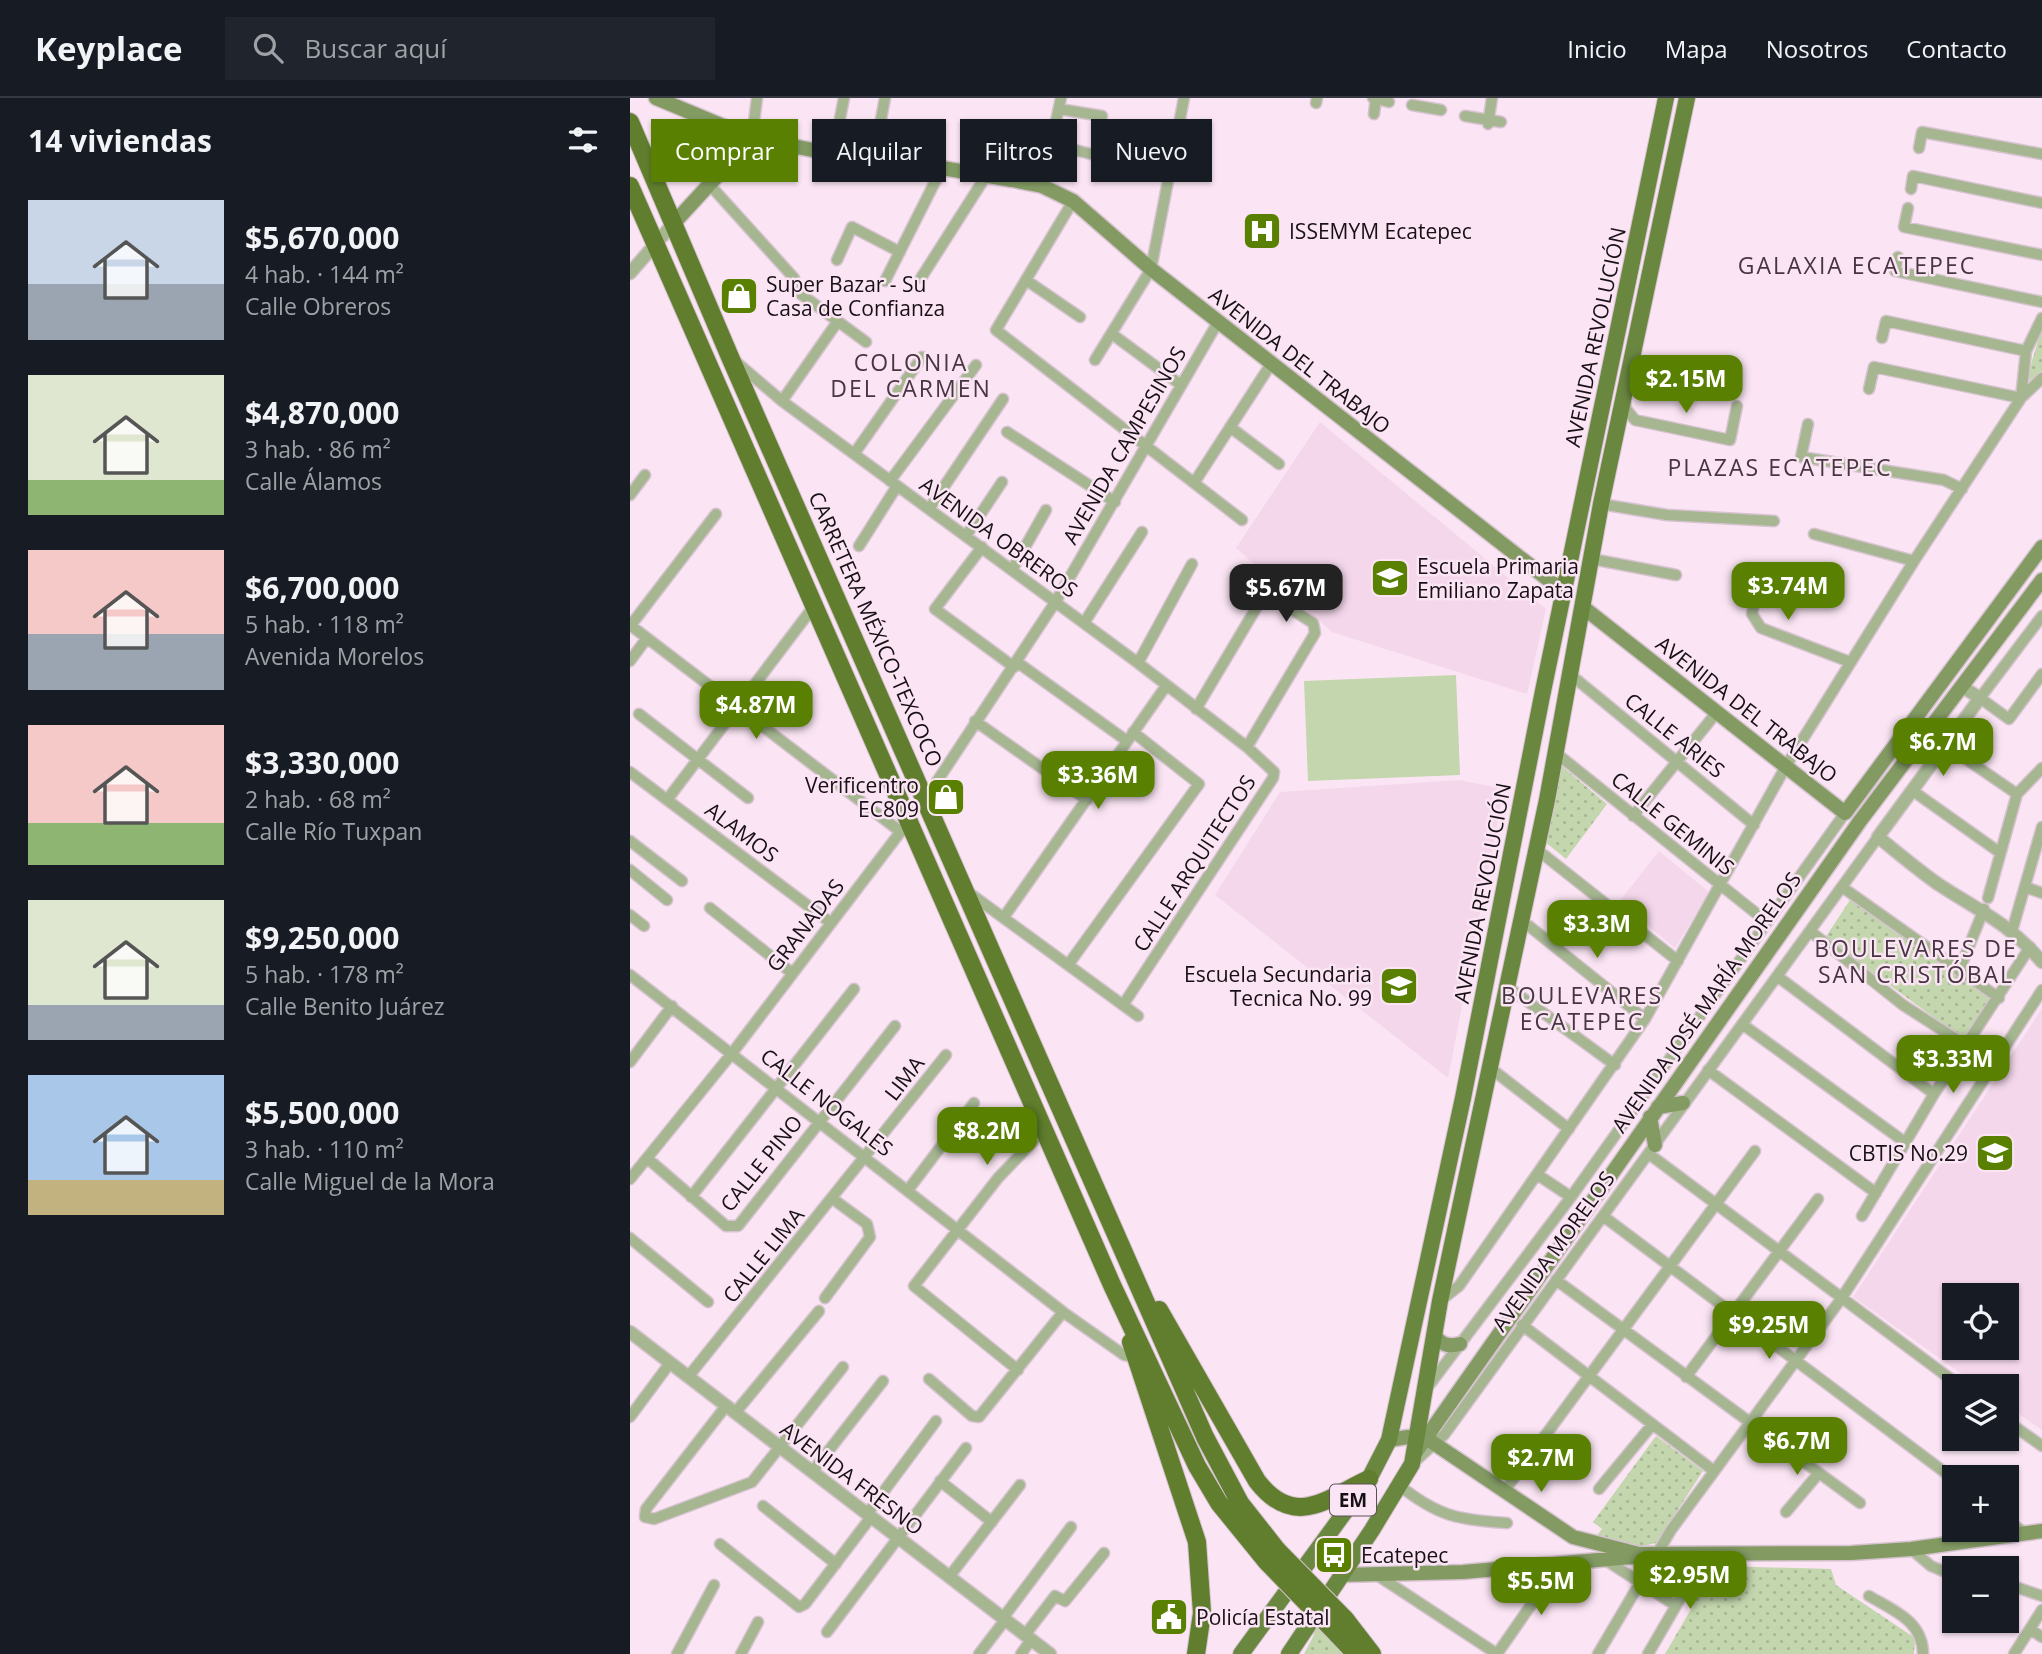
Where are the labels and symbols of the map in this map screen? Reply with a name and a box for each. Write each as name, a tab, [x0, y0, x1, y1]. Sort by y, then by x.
hospital icon: ISSEMYM Ecatepec	[1241, 210, 1283, 252]
place label: ISSEMYM Ecatepec	[1289, 217, 1472, 245]
street label: AVENIDA REVOLUCIÓN	[1558, 224, 1632, 450]
district label: GALAXIA ECATEPEC	[1738, 249, 1976, 281]
place label: Super Bazar - Su Casa de Confianza	[766, 270, 945, 322]
shop icon: Super Bazar - Su Casa de Confianza	[718, 275, 760, 317]
street label: AVENIDA DEL TRABAJO	[1203, 280, 1397, 440]
street label: AVENIDA CAMPESINOS	[1056, 341, 1192, 549]
district label: COLONIA DEL CARMEN	[830, 346, 992, 404]
pin: $2.15M	[1629, 356, 1743, 415]
district label: PLAZAS ECATEPEC	[1667, 451, 1893, 483]
street label: AVENIDA OBREROS	[915, 470, 1083, 604]
street label: CARRETERA MÉXICO-TEXCOCO	[803, 487, 949, 771]
place label: Escuela Primaria Emiliano Zapata	[1417, 552, 1579, 604]
school or university icon: Escuela Primaria Emiliano Zapata	[1369, 557, 1411, 599]
pin: $3.74M	[1731, 562, 1845, 622]
pin: $5.67M	[1229, 564, 1343, 624]
street label: AVENIDA DEL TRABAJO	[1650, 629, 1844, 789]
pin: $4.87M	[699, 682, 813, 741]
street label: CALLE ARIES	[1619, 686, 1731, 784]
pin: $6.7M	[1894, 718, 1992, 778]
pin: $3.36M	[1041, 752, 1155, 811]
street label: CALLE GEMINIS	[1606, 765, 1740, 881]
street label: CALLE ARQUITECTOS	[1126, 769, 1262, 957]
place label: Verificentro EC809	[805, 771, 919, 823]
shop icon: Verificentro EC809	[925, 776, 967, 818]
street label: AVENIDA REVOLUCIÓN	[1447, 780, 1517, 1006]
street label: ALAMOS	[700, 795, 784, 869]
street label: AVENIDA JOSÉ MARÍA MORELOS	[1605, 866, 1807, 1138]
street label: GRANADAS	[760, 873, 850, 977]
pin: $3.3M	[1548, 900, 1646, 960]
district label: BOULEVARES DE SAN CRISTÓBAL	[1814, 932, 2018, 990]
place label: Escuela Secundaria Tecnica No. 99	[1184, 960, 1372, 1012]
school or university icon: Escuela Secundaria Tecnica No. 99	[1378, 965, 1420, 1007]
district label: BOULEVARES ECATEPEC	[1501, 979, 1663, 1037]
pin: $3.33M	[1896, 1035, 2010, 1095]
street label: CALLE NOGALES	[755, 1042, 899, 1162]
street label: LIMA	[878, 1050, 931, 1106]
pin: $8.2M	[938, 1108, 1036, 1167]
street label: CALLE PINO	[714, 1109, 808, 1217]
school or university icon: CBTIS No.29	[1974, 1132, 2016, 1174]
place label: CBTIS No.29	[1849, 1139, 1968, 1167]
street label: AVENIDA MORELOS	[1485, 1165, 1621, 1337]
street label: CALLE LIMA	[716, 1201, 810, 1308]
pin: $9.25M	[1712, 1302, 1826, 1361]
street label: AVENIDA FRESNO	[775, 1415, 929, 1541]
pin: $6.7M	[1748, 1418, 1846, 1477]
pin: $2.7M	[1492, 1434, 1590, 1494]
road number: EM	[1330, 1484, 1376, 1516]
bus stop icon: Ecatepec	[1313, 1534, 1355, 1576]
place label: Ecatepec	[1361, 1541, 1448, 1569]
pin: $2.95M	[1633, 1552, 1747, 1611]
pin: $5.5M	[1492, 1558, 1590, 1617]
public building icon: Policía Estatal	[1148, 1596, 1190, 1638]
place label: Policía Estatal	[1196, 1603, 1330, 1631]

